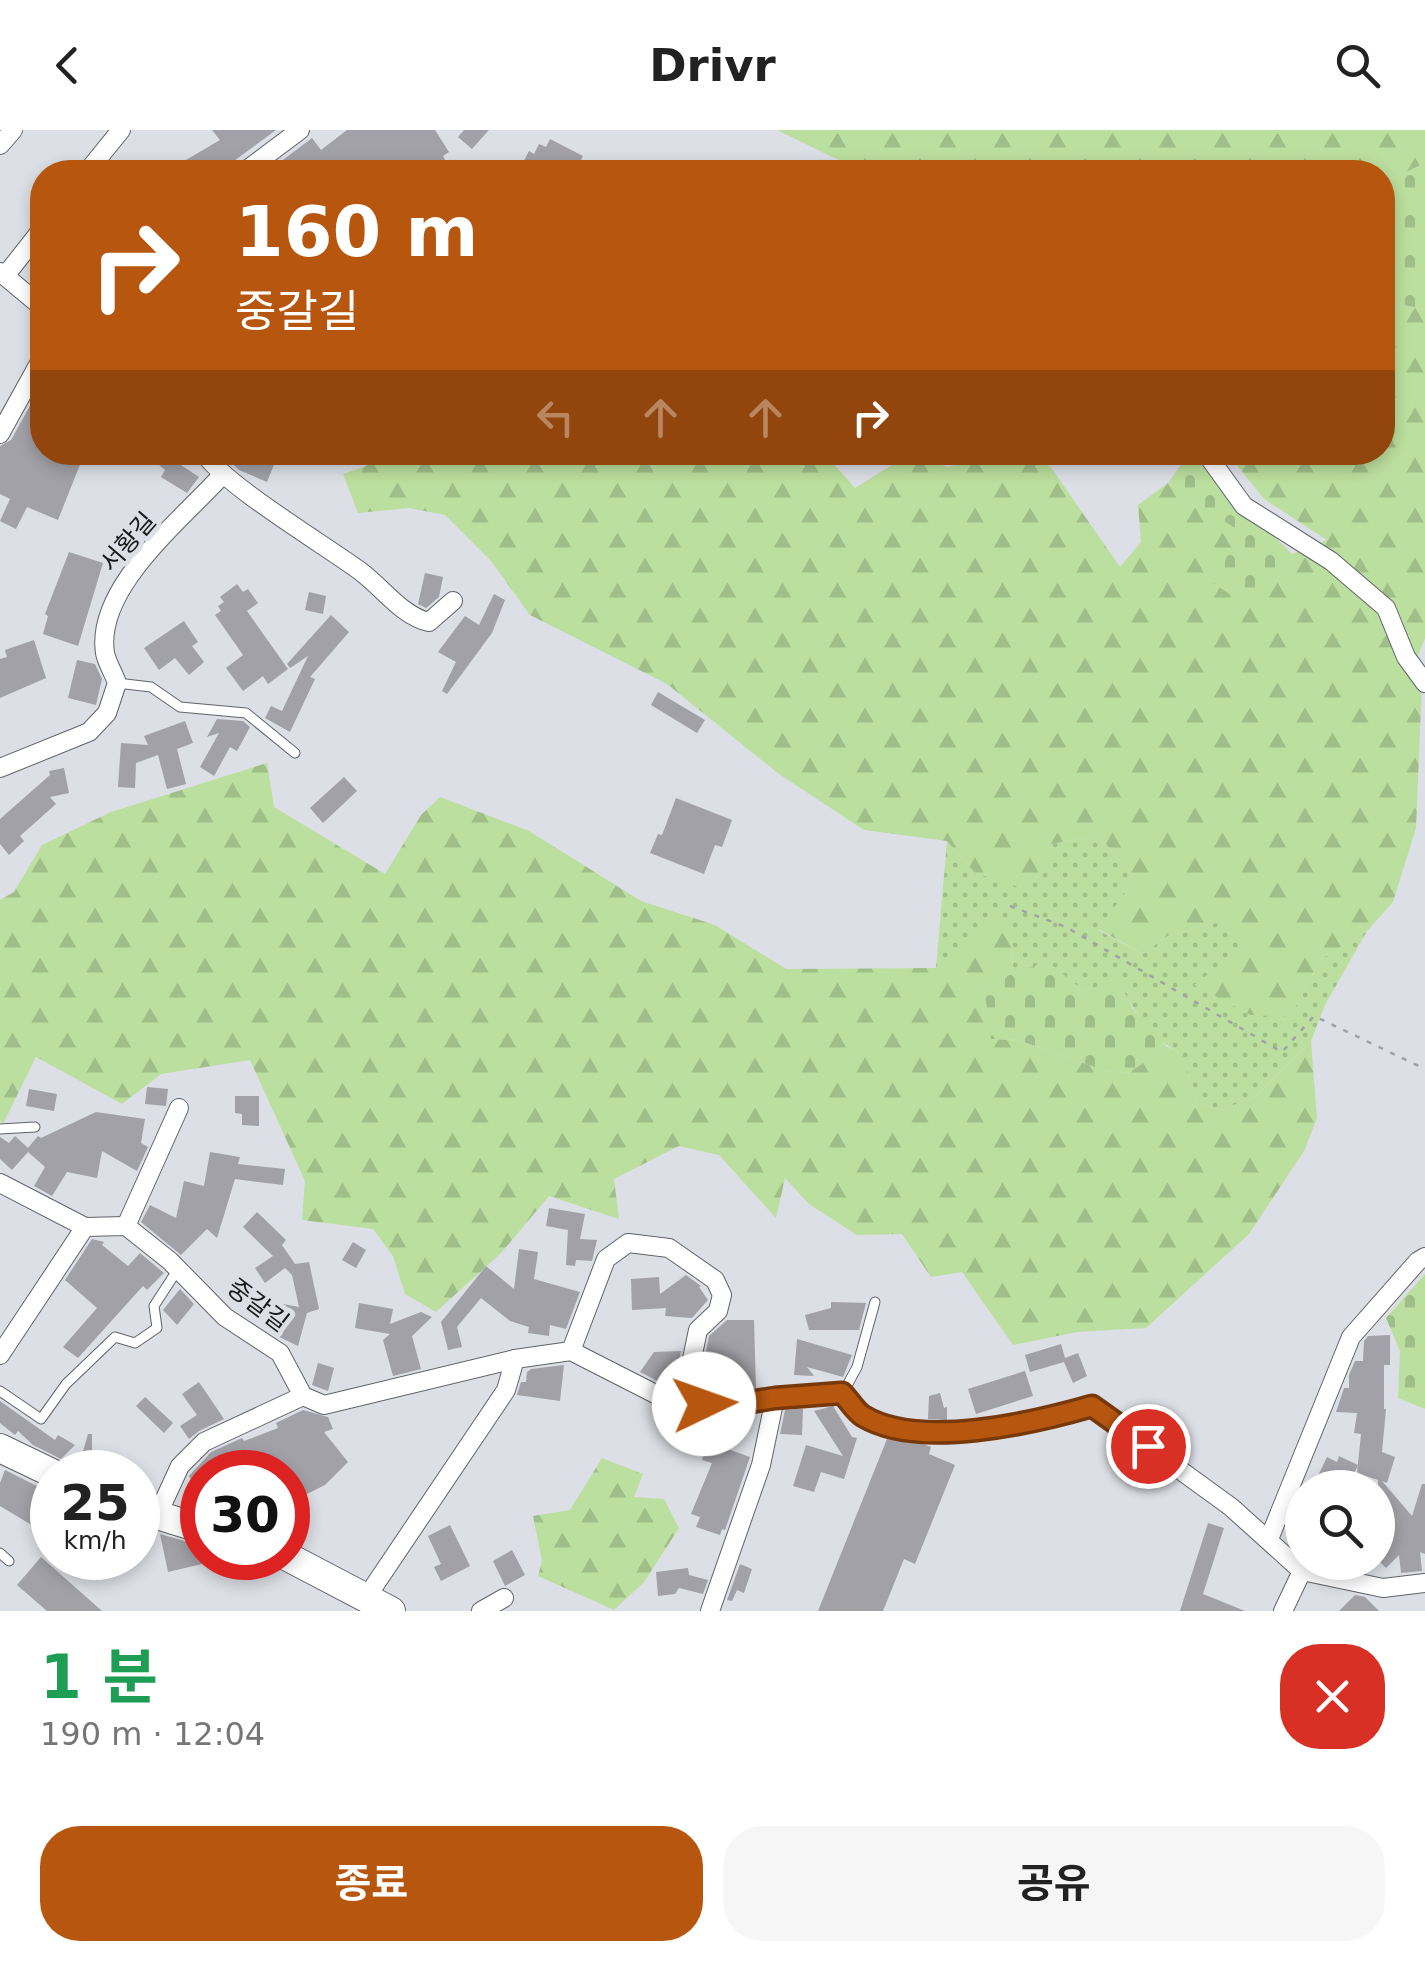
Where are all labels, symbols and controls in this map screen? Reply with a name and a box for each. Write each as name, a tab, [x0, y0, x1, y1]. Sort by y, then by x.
icon: back	[40, 38, 95, 93]
icon: search	[1330, 38, 1385, 93]
text: Drivr	[649, 39, 776, 92]
text: 160 m	[235, 191, 478, 273]
icon: right	[70, 200, 200, 330]
text: 중갈길	[235, 285, 359, 338]
icon: left	[528, 390, 583, 445]
icon: ahead	[633, 390, 688, 445]
icon: ahead	[738, 390, 793, 445]
icon: right	[843, 390, 898, 445]
street label: 서황길	[94, 506, 162, 578]
street label: 중갈길	[222, 1273, 294, 1337]
position arrow	[652, 1352, 756, 1456]
pin	[1106, 1404, 1191, 1489]
icon: arrive	[1121, 1419, 1176, 1474]
speed limit sign: 30	[180, 1450, 310, 1580]
map controls	[1285, 1470, 1395, 1580]
button: search	[1285, 1470, 1395, 1580]
text: 25	[60, 1474, 130, 1532]
text: km/h	[63, 1526, 127, 1555]
text: 1 분	[40, 1642, 158, 1712]
button: close	[1280, 1644, 1385, 1749]
text: 190 m · 12:04	[40, 1715, 265, 1753]
button: 종료	[40, 1826, 703, 1941]
button: 공유	[723, 1826, 1385, 1941]

